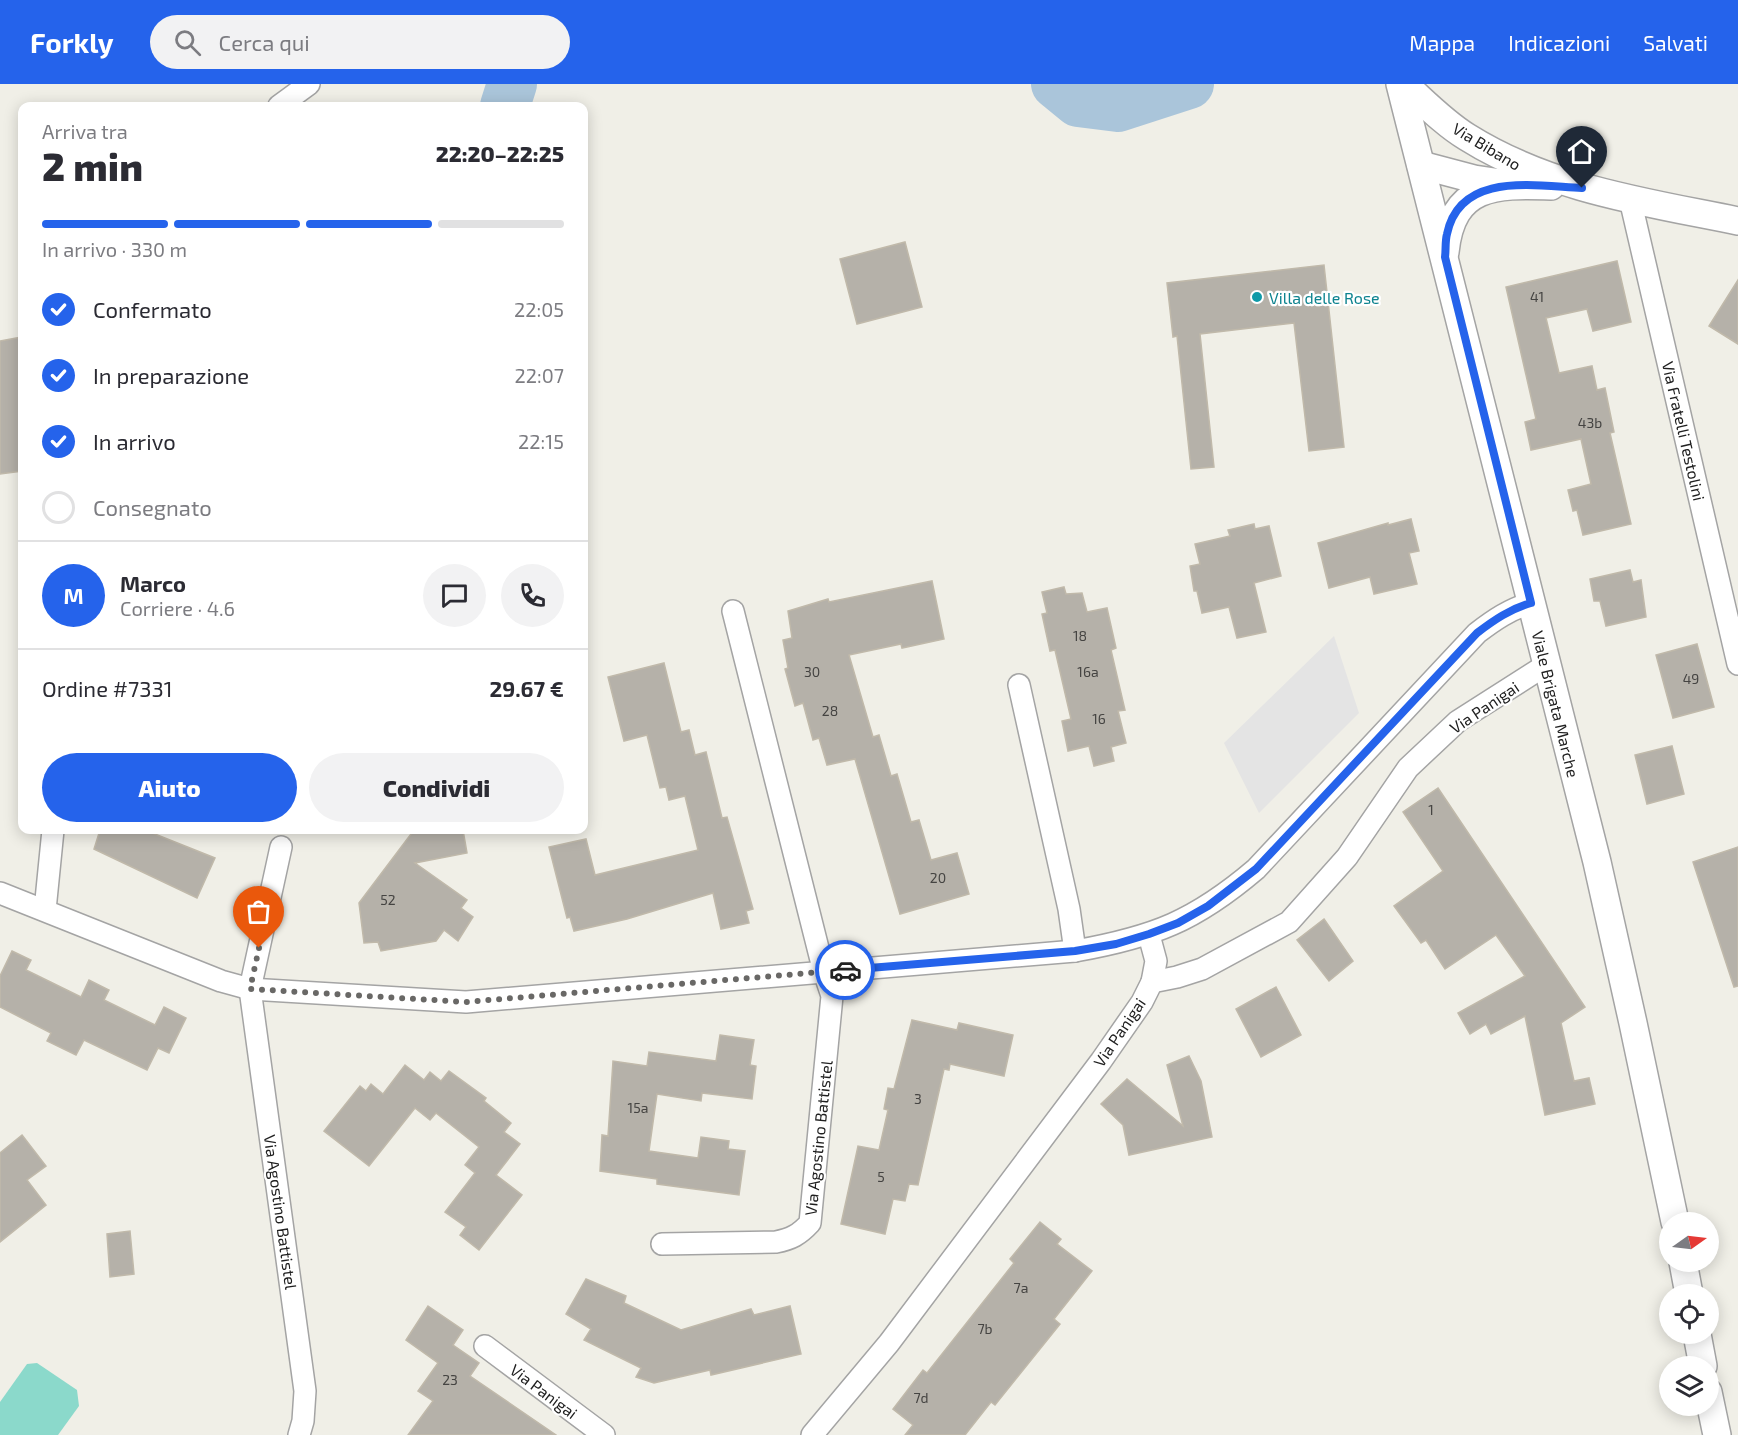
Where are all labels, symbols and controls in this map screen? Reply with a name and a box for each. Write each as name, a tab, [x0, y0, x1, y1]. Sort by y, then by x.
search box	[150, 15, 570, 69]
text: Forkly	[30, 25, 114, 59]
icon: search	[171, 26, 204, 59]
text: Cerca qui	[219, 29, 310, 55]
text: Mappa	[1409, 30, 1475, 55]
text: Indicazioni	[1508, 30, 1610, 55]
text: Salvati	[1643, 30, 1708, 55]
street label: Via Bibano	[1449, 118, 1525, 174]
text: Arriva tra	[42, 119, 128, 143]
pin	[1556, 126, 1607, 188]
icon: home	[1565, 135, 1598, 168]
text: 22:20–22:25	[436, 140, 564, 166]
text: 2 min	[42, 142, 143, 189]
text: In arrivo · 330 m	[42, 237, 187, 261]
place label: Villa delle Rose	[1269, 288, 1380, 307]
house number: 41	[1530, 288, 1544, 305]
marker: Villa delle Rose	[1250, 290, 1264, 304]
icon: check	[42, 293, 75, 326]
text: Confermato	[93, 296, 212, 322]
text: 22:05	[514, 297, 564, 321]
icon: check	[42, 359, 75, 392]
street label: Via Fratelli Testolini	[1659, 359, 1709, 503]
text: In preparazione	[93, 362, 249, 388]
text: 22:07	[515, 363, 564, 387]
house number: 43b	[1578, 414, 1602, 431]
icon: check	[42, 425, 75, 458]
text: In arrivo	[93, 428, 176, 454]
text: 22:15	[518, 429, 564, 453]
text: Consegnato	[93, 494, 212, 520]
button: chat	[423, 564, 486, 627]
button: phone	[501, 564, 564, 627]
text: Marco	[120, 570, 186, 596]
text: M	[63, 582, 84, 608]
text: Corriere · 4.6	[120, 596, 235, 620]
house number: 18	[1073, 627, 1087, 644]
street label: Viale Brigata Marche	[1529, 629, 1583, 779]
house number: 30	[804, 663, 820, 680]
house number: 16a	[1077, 663, 1099, 680]
house number: 49	[1683, 670, 1699, 687]
text: Ordine #7331	[42, 675, 172, 701]
text: 29.67 €	[489, 675, 564, 701]
street label: Via Panigai	[1446, 677, 1522, 737]
house number: 28	[822, 702, 838, 719]
house number: 16	[1092, 710, 1106, 727]
button: Aiuto	[42, 753, 297, 822]
button: Condividi	[309, 753, 564, 822]
house number: 1	[1428, 801, 1434, 818]
house number: 20	[930, 869, 946, 886]
pin	[233, 886, 284, 948]
house number: 52	[380, 891, 396, 908]
icon: bag	[242, 895, 275, 928]
courier	[815, 940, 875, 1000]
icon: car	[829, 954, 862, 987]
street label: Via Panigai	[1089, 994, 1149, 1070]
street label: Via Agostino Battistel	[800, 1059, 836, 1217]
house number: 3	[914, 1090, 922, 1107]
house number: 15a	[628, 1099, 648, 1116]
street label: Via Agostino Battistel	[261, 1133, 301, 1291]
house number: 5	[877, 1168, 885, 1185]
north arrow	[1659, 1212, 1719, 1272]
map controls	[1659, 1212, 1719, 1416]
house number: 7a	[1014, 1279, 1028, 1296]
button: locate	[1659, 1284, 1719, 1344]
house number: 7b	[977, 1320, 993, 1337]
button: layers	[1659, 1356, 1719, 1416]
street label: Via Panigai	[507, 1360, 581, 1422]
house number: 23	[442, 1371, 458, 1388]
house number: 7d	[913, 1389, 929, 1406]

